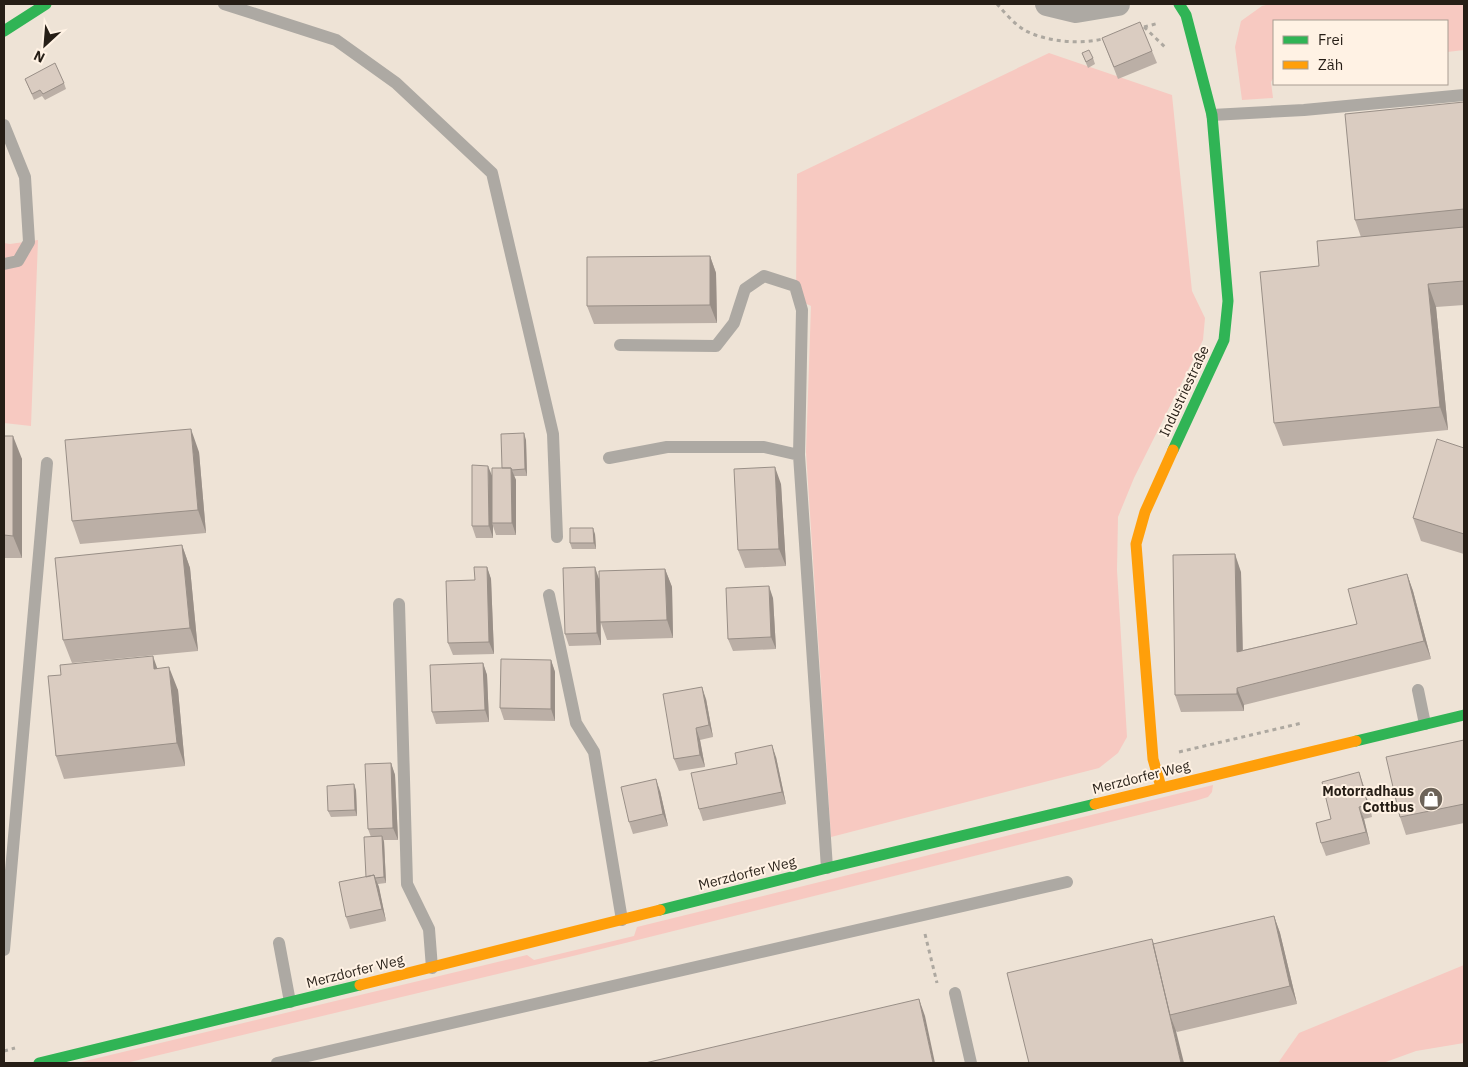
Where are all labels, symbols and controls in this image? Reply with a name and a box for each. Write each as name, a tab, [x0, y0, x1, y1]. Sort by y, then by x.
north arrow	[20, 20, 70, 70]
legend	[1273, 20, 1448, 85]
text: Frei	[1318, 30, 1344, 49]
text: N	[31, 46, 48, 67]
text: Zäh	[1318, 55, 1343, 74]
street label: Industriestraße	[1155, 342, 1213, 439]
street label: Merzdorfer Weg	[1090, 756, 1192, 798]
place label: Motorradhaus Cottbus	[1322, 782, 1414, 816]
shop icon: Motorradhaus Cottbus	[1418, 786, 1444, 812]
street label: Merzdorfer Weg	[696, 852, 798, 894]
street label: Merzdorfer Weg	[304, 950, 406, 992]

